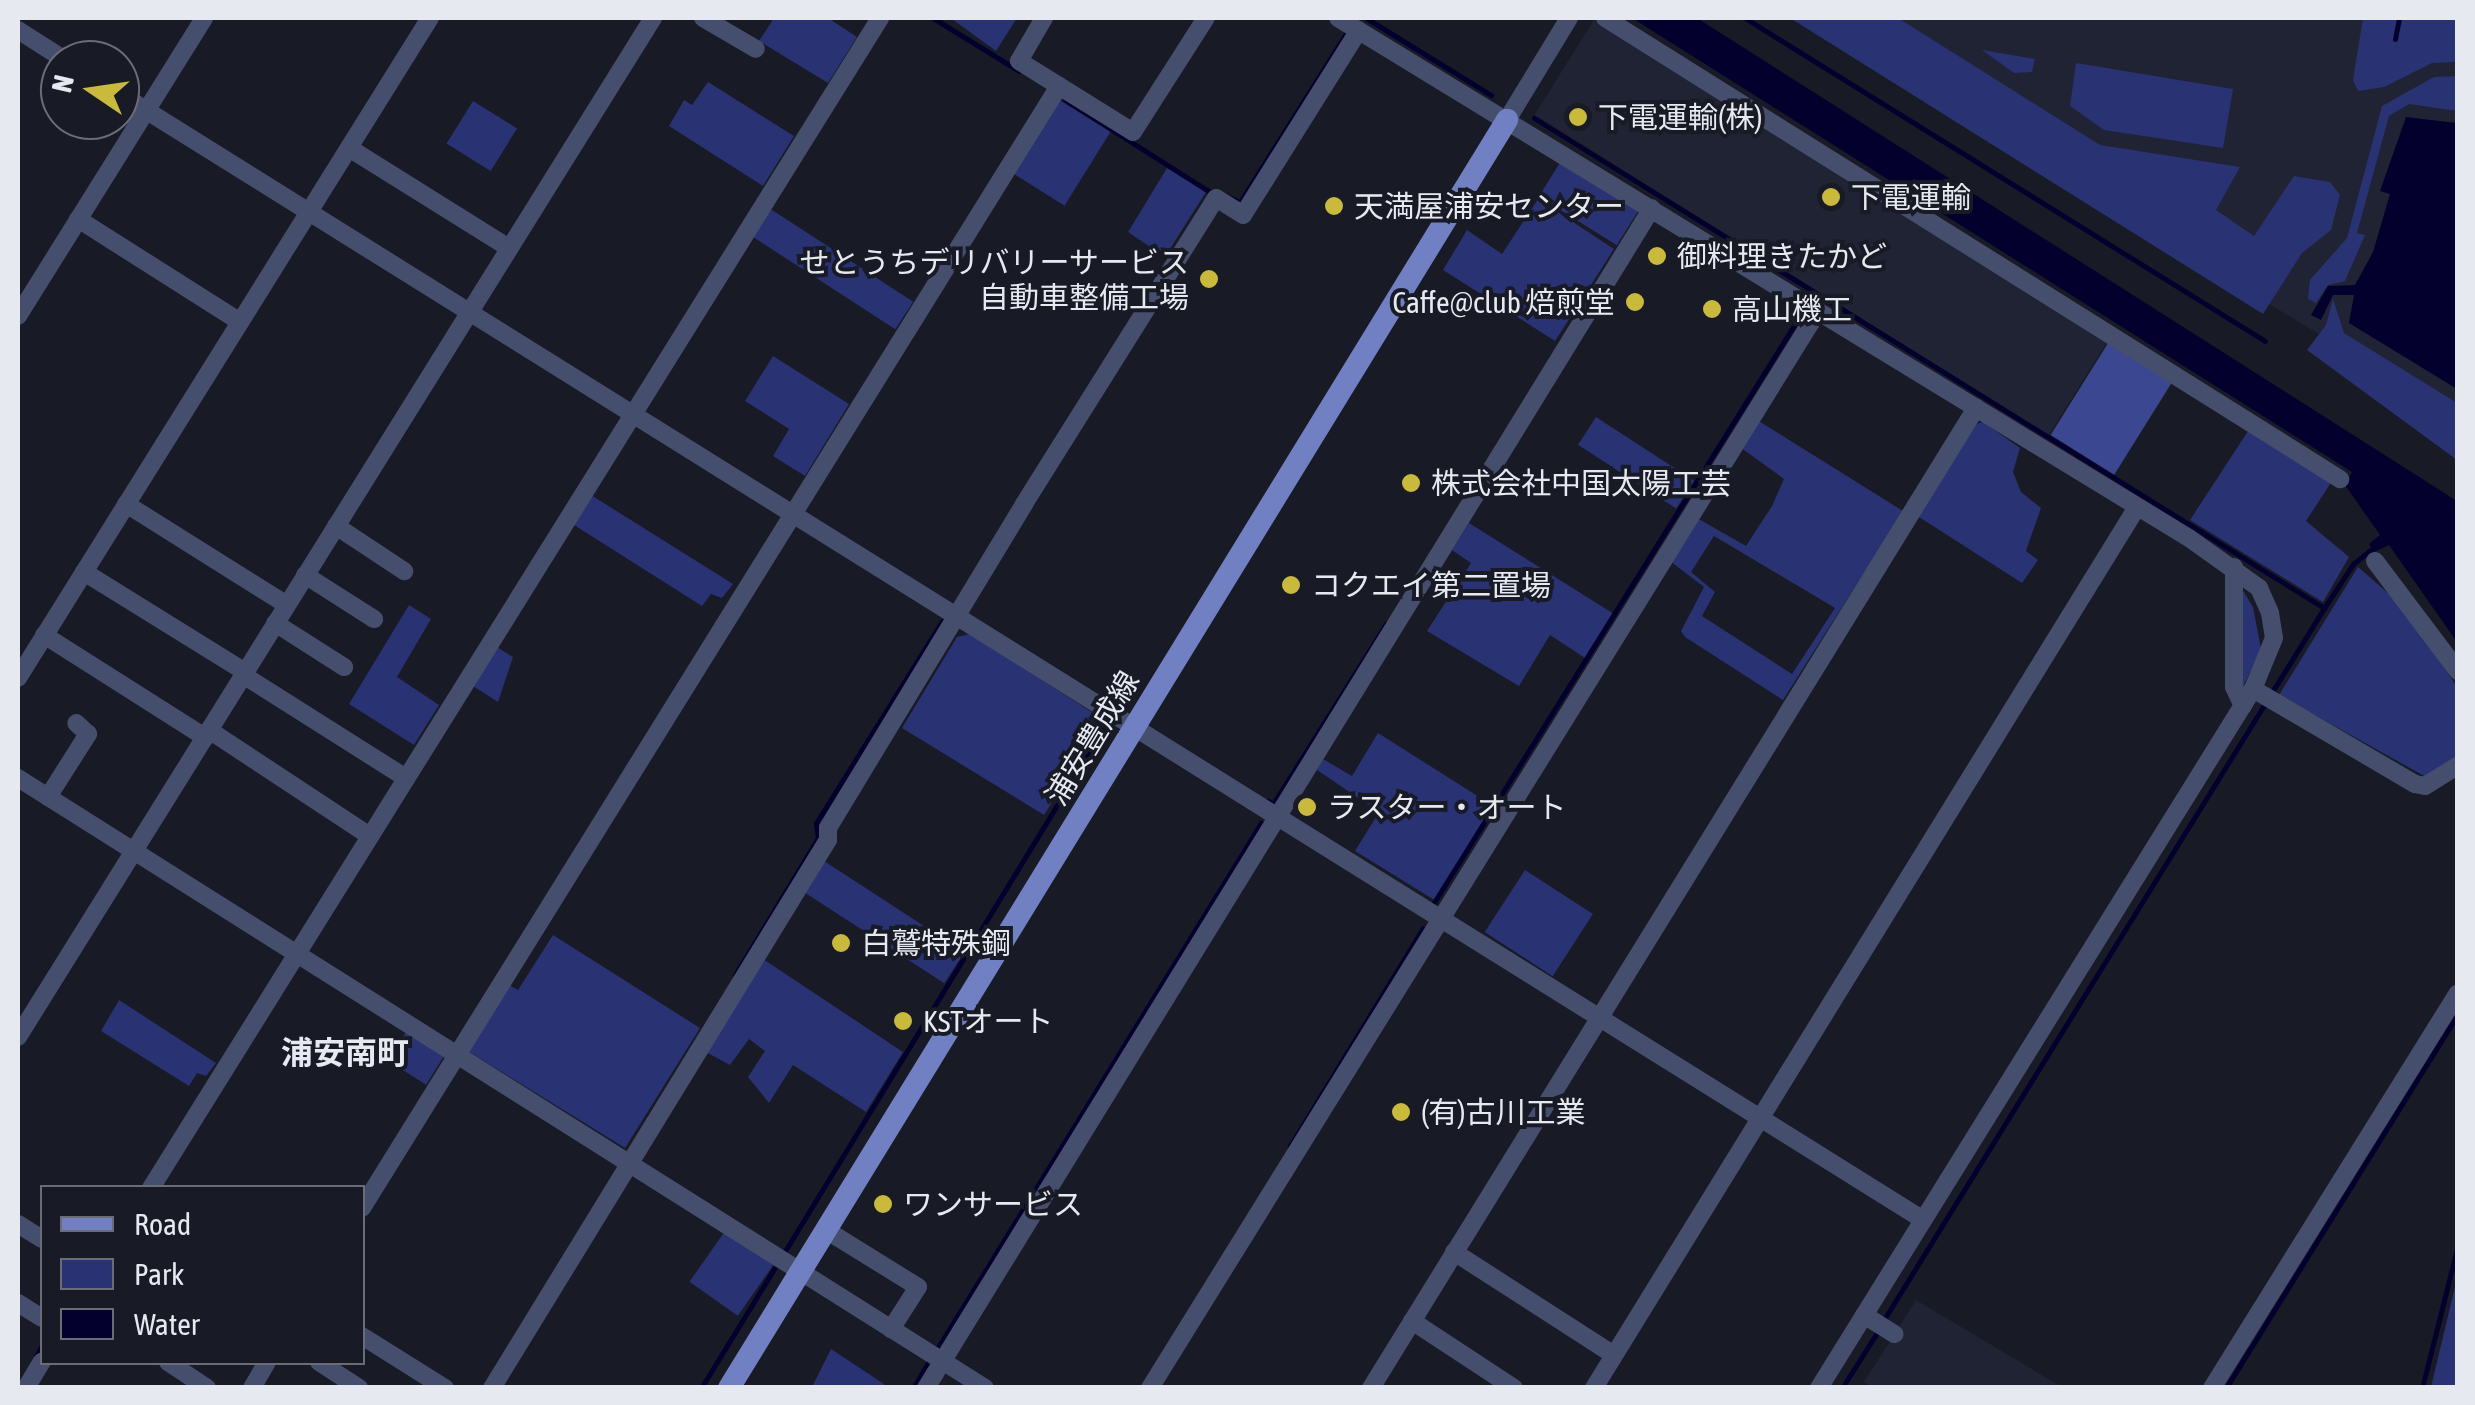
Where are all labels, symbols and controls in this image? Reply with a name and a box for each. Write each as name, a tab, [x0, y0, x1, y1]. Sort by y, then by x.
north arrow	[40, 40, 140, 140]
text: N	[45, 72, 80, 95]
place label: 下電運輸(株)	[1598, 99, 1762, 135]
marker: 下電運輸(株)	[1567, 106, 1589, 128]
place label: 下電運輸	[1851, 179, 1971, 215]
marker: 下電運輸	[1820, 186, 1842, 208]
place label: 天満屋浦安センター	[1354, 188, 1624, 224]
marker: 天満屋浦安センター	[1323, 195, 1345, 217]
place label: 御料理きたかど	[1677, 238, 1887, 274]
place label: せとうちデリバリーサービス 自動車整備工場	[799, 244, 1189, 314]
marker: 御料理きたかど	[1646, 245, 1668, 267]
marker: せとうちデリバリーサービス 自動車整備工場	[1198, 268, 1220, 290]
place label: Caffe@club 焙煎堂	[1392, 284, 1615, 320]
marker: Caffe@club 焙煎堂	[1624, 291, 1646, 313]
place label: 高山機工	[1732, 291, 1852, 327]
marker: 高山機工	[1701, 298, 1723, 320]
place label: 株式会社中国太陽工芸	[1431, 465, 1731, 501]
marker: 株式会社中国太陽工芸	[1400, 472, 1422, 494]
place label: コクエイ第二置場	[1311, 567, 1551, 603]
marker: コクエイ第二置場	[1280, 574, 1302, 596]
street label: 浦安豊成線	[1038, 664, 1146, 812]
place label: ラスター・オート	[1327, 789, 1567, 825]
marker: ラスター・オート	[1296, 796, 1318, 818]
place label: 白鷲特殊鋼	[861, 925, 1011, 961]
marker: 白鷲特殊鋼	[830, 932, 852, 954]
place label: KSTオート	[923, 1003, 1053, 1039]
marker: KSTオート	[892, 1010, 914, 1032]
district label: 浦安南町	[281, 1034, 409, 1072]
place label: (有)古川工業	[1421, 1094, 1585, 1130]
marker: (有)古川工業	[1390, 1101, 1412, 1123]
legend	[40, 1185, 365, 1365]
place label: ワンサービス	[903, 1186, 1083, 1222]
marker: ワンサービス	[872, 1193, 894, 1215]
text: Road	[134, 1207, 191, 1241]
text: Park	[134, 1257, 184, 1291]
text: Water	[134, 1307, 200, 1341]

